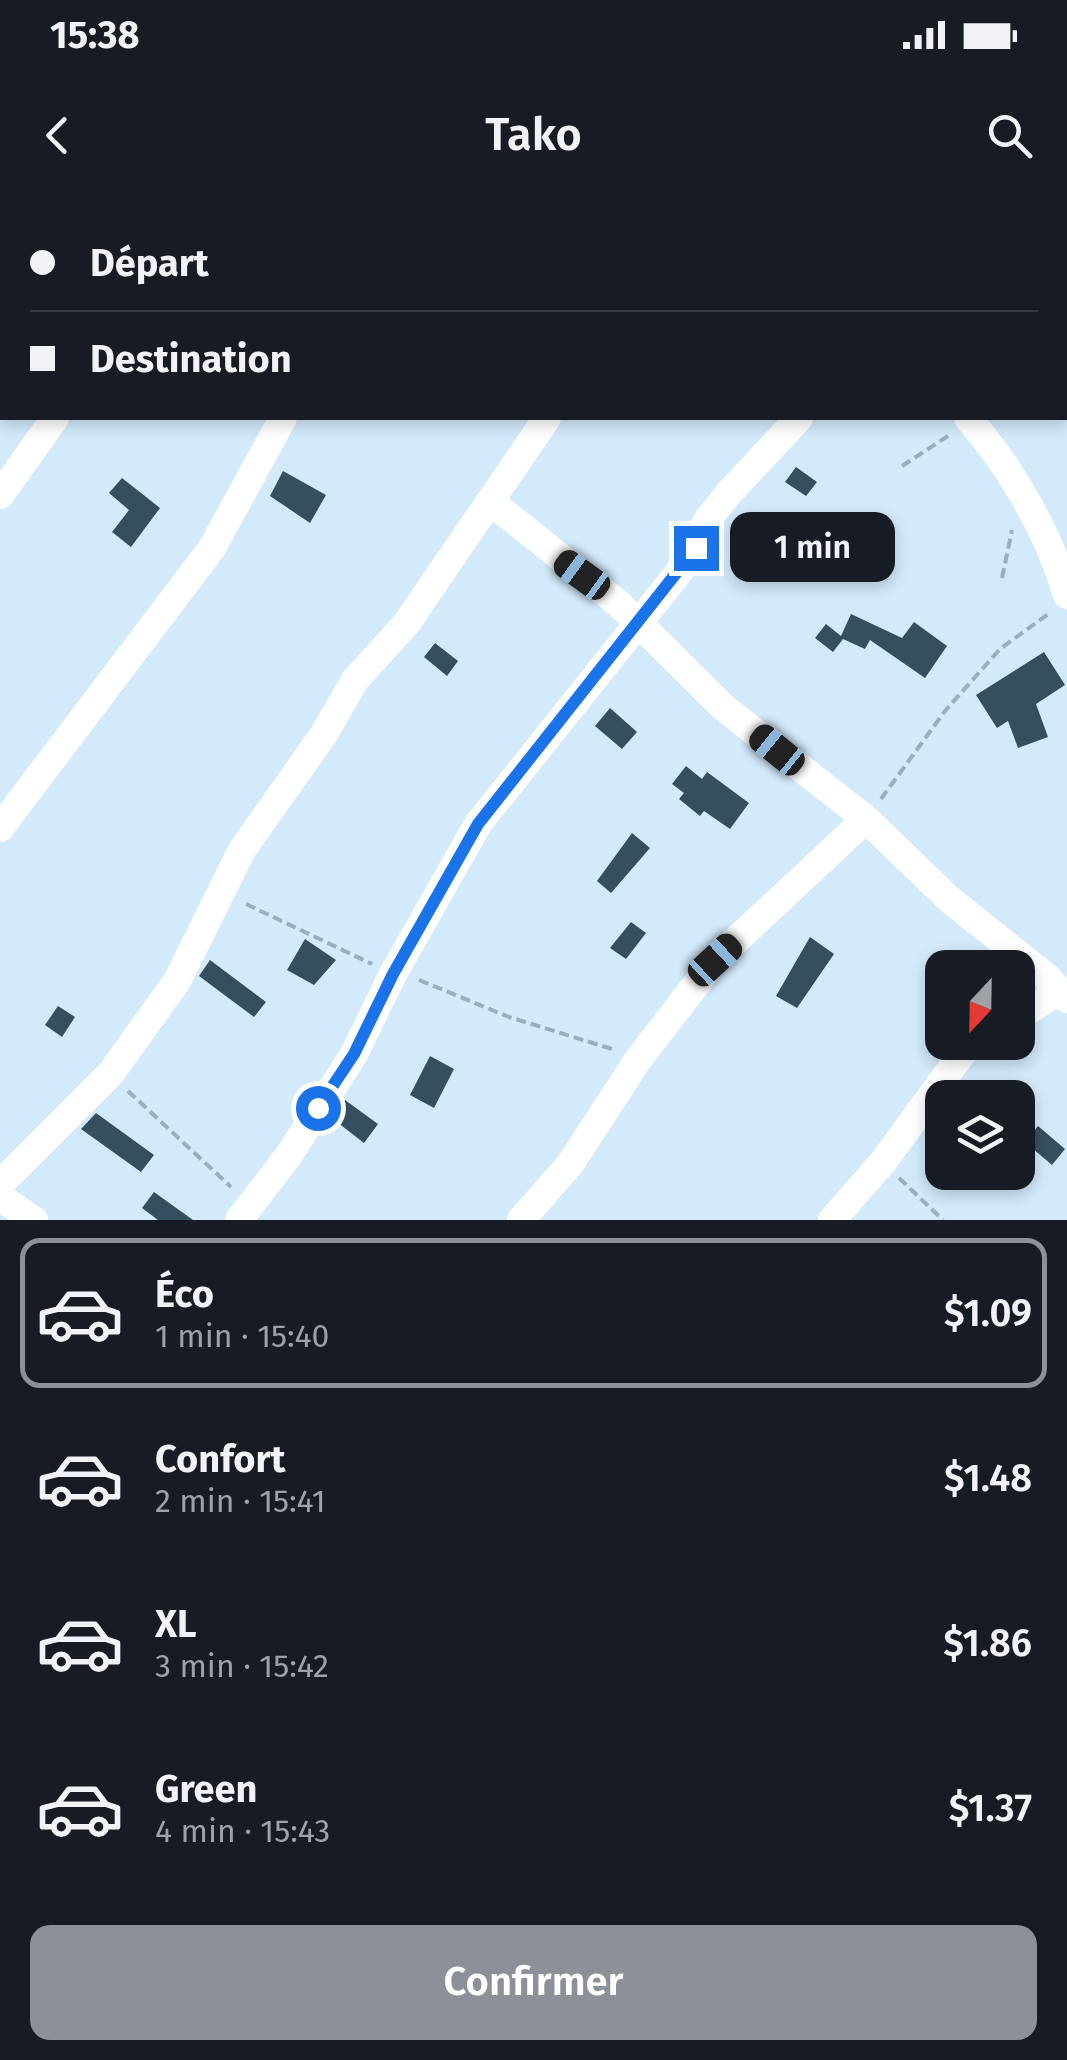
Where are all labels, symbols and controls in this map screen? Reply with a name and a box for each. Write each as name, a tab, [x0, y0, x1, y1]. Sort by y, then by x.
text: 15:38	[50, 12, 140, 58]
icon: back	[30, 108, 85, 163]
text: Tako	[485, 108, 582, 162]
icon: search	[982, 108, 1037, 163]
text: Départ	[90, 240, 209, 286]
text: Destination	[90, 336, 292, 382]
callout: 1 min	[731, 513, 896, 583]
route end	[674, 526, 719, 571]
text: 1 min	[774, 528, 851, 566]
car	[549, 545, 615, 605]
car	[744, 719, 810, 781]
car	[683, 929, 747, 991]
north arrow	[925, 950, 1035, 1060]
map controls	[925, 950, 1035, 1190]
button: layers	[925, 1080, 1035, 1190]
route start	[296, 1086, 341, 1131]
icon: car	[35, 1268, 125, 1358]
text: Éco	[155, 1271, 214, 1317]
text: $1.09	[944, 1290, 1032, 1336]
text: 1 min · 15:40	[155, 1317, 329, 1355]
icon: car	[35, 1433, 125, 1523]
text: Confort	[155, 1436, 285, 1482]
text: $1.48	[944, 1455, 1032, 1501]
text: 2 min · 15:41	[155, 1482, 326, 1520]
icon: car	[35, 1598, 125, 1688]
text: XL	[155, 1601, 197, 1647]
text: $1.86	[943, 1620, 1032, 1666]
text: 3 min · 15:42	[155, 1647, 329, 1685]
icon: car	[35, 1763, 125, 1853]
text: Green	[155, 1766, 258, 1812]
text: $1.37	[949, 1785, 1032, 1831]
text: 4 min · 15:43	[155, 1812, 330, 1850]
button: Confirmer	[30, 1925, 1037, 2040]

